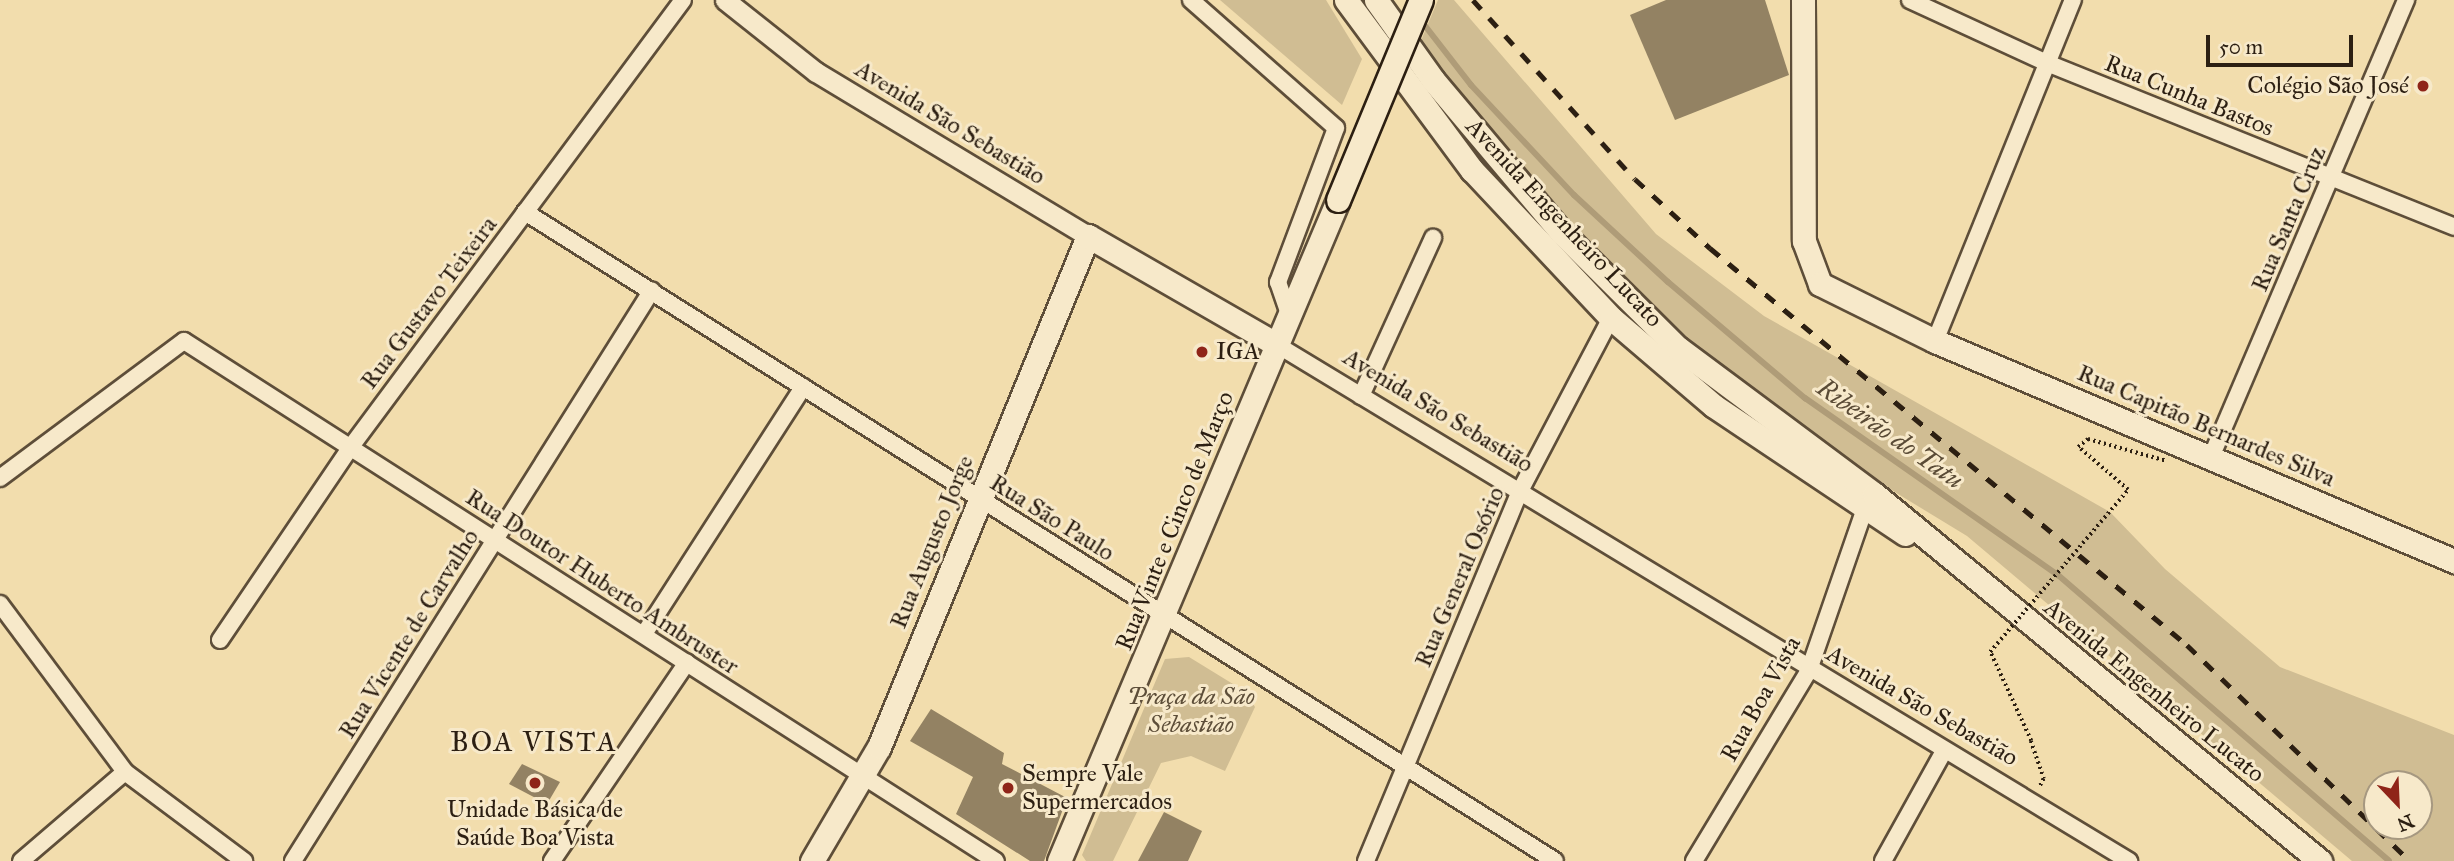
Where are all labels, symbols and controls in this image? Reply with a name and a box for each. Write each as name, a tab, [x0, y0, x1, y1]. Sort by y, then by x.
scale bar	[2209, 21, 2356, 65]
text: 50 m	[2219, 34, 2263, 60]
street label: Rua Cunha Bastos	[2100, 49, 2278, 143]
street label: Avenida São Sebastião	[850, 55, 1050, 191]
place label: Colégio São José	[2247, 72, 2409, 100]
marker: Colégio São José	[2415, 78, 2431, 94]
street label: Avenida Engenheiro Lucato	[1460, 112, 1668, 334]
street label: Rua Santa Cruz	[2246, 142, 2332, 296]
street label: Rua Gustavo Teixeira	[355, 211, 503, 395]
place label: IGA	[1216, 338, 1260, 366]
street label: Avenida São Sebastião	[1338, 343, 1538, 479]
marker: IGA	[1194, 344, 1210, 360]
street label: Rua Capitão Bernardes Silva	[2073, 359, 2339, 493]
water label: Ribeirão do Tatu	[1811, 372, 1969, 496]
street label: Rua Vinte e Cinco de Março	[1110, 387, 1240, 655]
street label: Rua Augusto Jorge	[884, 451, 980, 633]
street label: Rua São Paulo	[985, 468, 1119, 568]
street label: Rua Doutor Huberto Ambruster	[460, 483, 744, 681]
street label: Rua General Osório	[1409, 483, 1511, 671]
street label: Rua Vicente de Carvalho	[333, 524, 485, 744]
street label: Avenida Engenheiro Lucato	[2038, 593, 2270, 789]
street label: Rua Boa Vista	[1715, 631, 1807, 767]
street label: Avenida São Sebastião	[1821, 639, 2023, 773]
park label: Praça da São Sebastião	[1127, 683, 1255, 739]
district label: BOA VISTA	[451, 725, 617, 759]
place label: Sempre Vale Supermercados	[1022, 760, 1172, 816]
north arrow	[2363, 770, 2433, 840]
marker: Unidade Básica de Saúde Boa Vista	[525, 773, 545, 793]
marker: Sempre Vale Supermercados	[1000, 780, 1016, 796]
place label: Unidade Básica de Saúde Boa Vista	[447, 796, 623, 852]
text: N	[2394, 809, 2418, 837]

